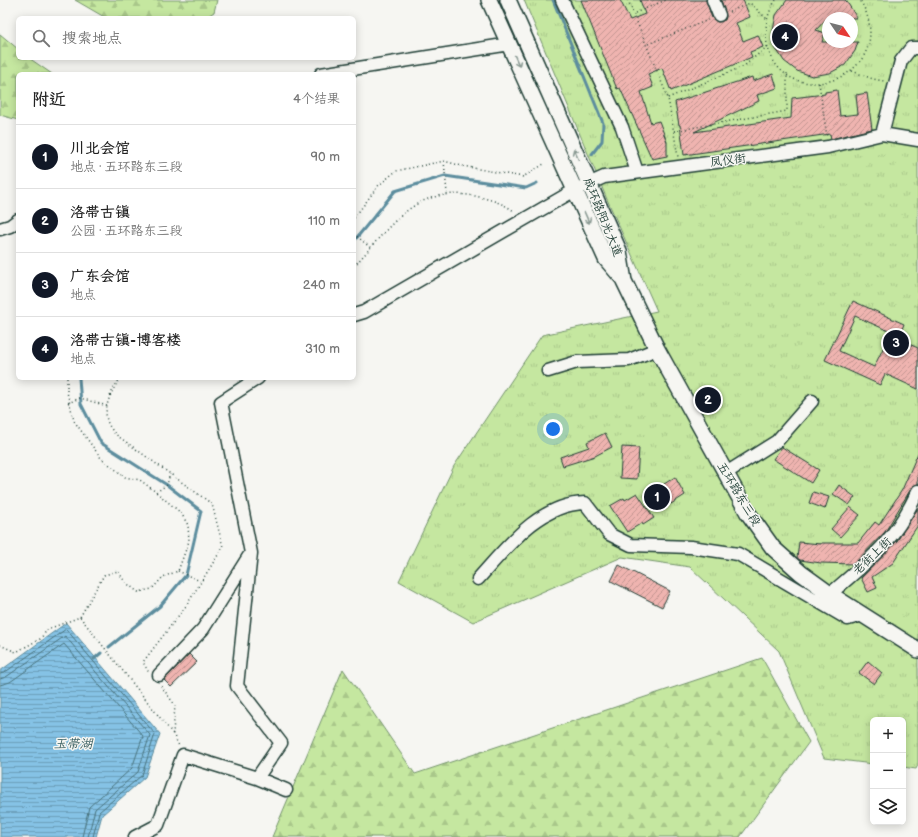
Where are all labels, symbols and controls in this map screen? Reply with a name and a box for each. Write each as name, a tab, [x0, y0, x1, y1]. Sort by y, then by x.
north arrow	[822, 12, 858, 48]
search box	[16, 16, 356, 60]
pin: 4	[772, 22, 798, 52]
icon: search	[30, 27, 52, 49]
text: 搜索地点	[62, 29, 122, 48]
one-way arrow	[514, 54, 521, 66]
text: 附近	[32, 90, 66, 110]
text: 4个结果	[293, 91, 340, 107]
text: 川北会馆	[70, 139, 130, 158]
one-way arrow	[572, 148, 579, 160]
text: 1	[42, 149, 48, 165]
text: 90 m	[311, 149, 340, 165]
street label: 凤仪街	[709, 151, 747, 170]
text: 地点 · 五环路东三段	[70, 159, 182, 175]
street label: 成环路阳光大道	[580, 175, 625, 259]
text: 洛带古镇	[70, 203, 130, 222]
one-way arrow	[584, 211, 591, 223]
text: 2	[41, 213, 49, 229]
text: 110 m	[308, 213, 340, 229]
text: 公园 · 五环路东三段	[70, 223, 182, 239]
text: 广东会馆	[70, 267, 130, 286]
text: 3	[41, 277, 49, 293]
text: 240 m	[303, 277, 340, 293]
text: 地点	[70, 287, 96, 303]
pin: 3	[883, 328, 909, 358]
text: 洛带古镇-博客楼	[70, 331, 181, 350]
text: 4	[41, 341, 49, 357]
text: 310 m	[305, 341, 340, 357]
text: 地点	[70, 351, 96, 367]
pin: 2	[695, 385, 721, 415]
your location	[543, 419, 563, 439]
street label: 五环路东三段	[714, 460, 764, 529]
pin: 1	[644, 482, 670, 512]
street label: 老街上街	[850, 534, 895, 578]
map controls	[870, 717, 906, 825]
button: +	[870, 717, 906, 753]
water label: 玉带湖	[53, 736, 94, 752]
button: −	[870, 753, 906, 789]
button: layers	[870, 789, 906, 825]

